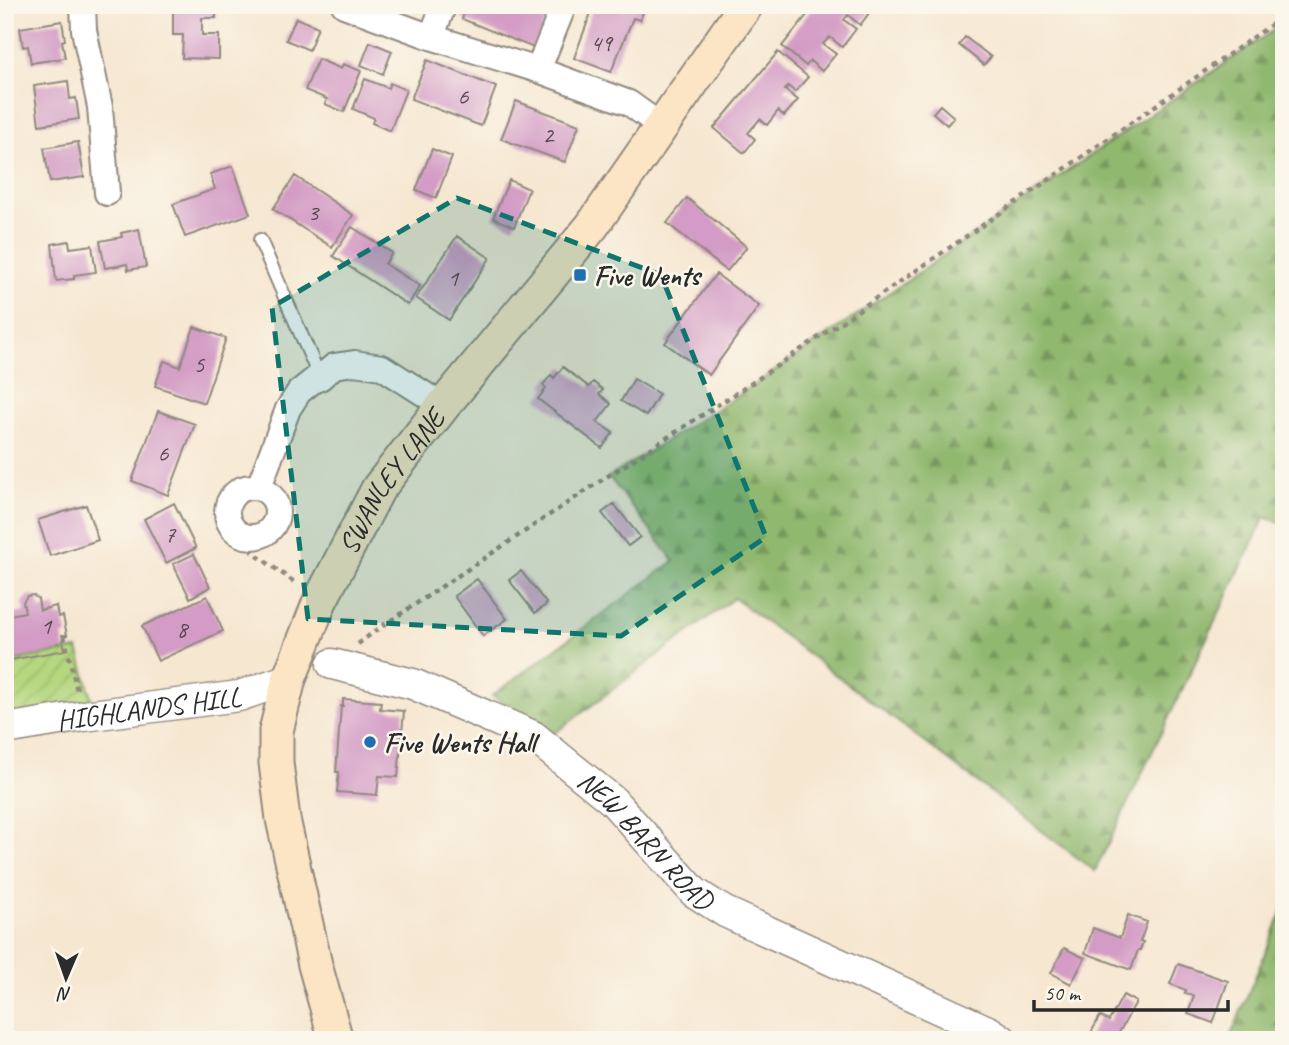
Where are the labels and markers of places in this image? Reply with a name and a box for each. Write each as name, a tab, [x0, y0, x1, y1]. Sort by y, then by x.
place label: Five Wents	[594, 258, 703, 293]
marker: Five Wents	[572, 267, 588, 283]
place label: Five Wents Hall	[384, 725, 540, 760]
marker: Five Wents Hall	[362, 734, 378, 750]

